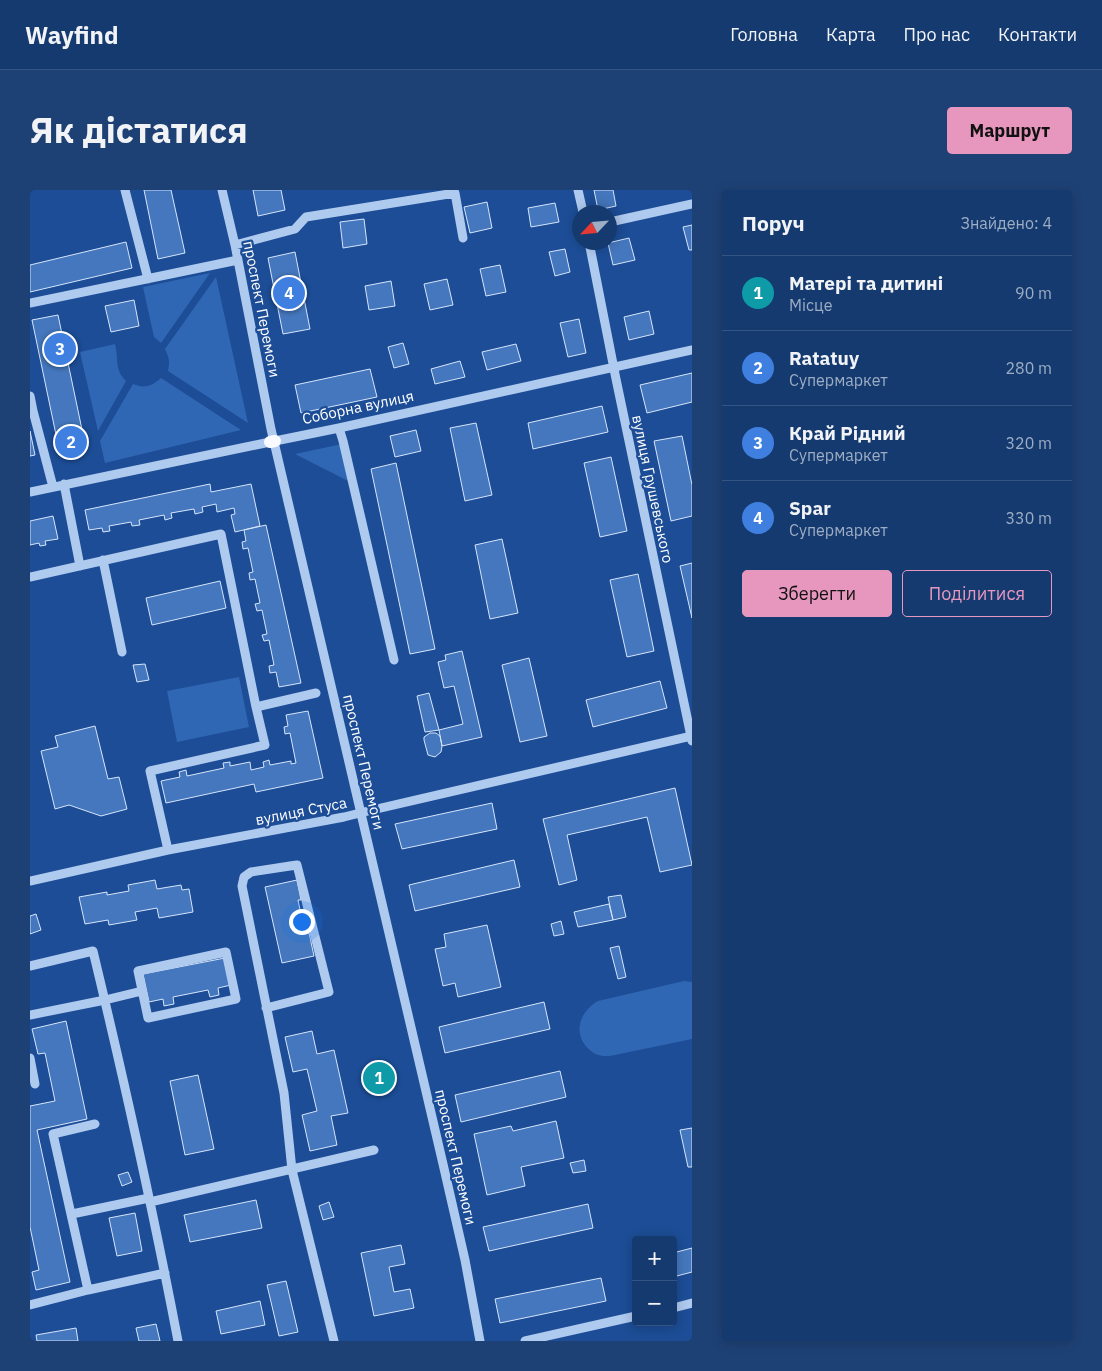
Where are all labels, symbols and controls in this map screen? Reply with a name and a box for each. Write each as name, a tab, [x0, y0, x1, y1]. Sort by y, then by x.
text: Wayfind	[25, 19, 118, 51]
text: Головна	[730, 23, 798, 46]
text: Карта	[826, 23, 876, 46]
text: Про нас	[904, 23, 970, 46]
text: Контакти	[998, 23, 1077, 46]
text: Як дістатися	[30, 107, 248, 153]
button: Маршрут	[947, 107, 1072, 154]
north arrow	[572, 205, 617, 250]
text: Поруч	[742, 209, 805, 237]
text: Знайдено: 4	[960, 213, 1052, 233]
street label: проспект Перемоги	[239, 239, 285, 379]
text: Матері та дитині	[789, 271, 943, 295]
pin: 4	[273, 274, 305, 312]
text: 1	[753, 283, 763, 303]
text: 90 m	[1015, 283, 1052, 303]
text: Місце	[789, 295, 832, 315]
pin: 3	[44, 330, 76, 368]
text: Ratatuy	[789, 346, 859, 370]
text: 2	[753, 358, 763, 378]
text: 280 m	[1005, 358, 1052, 378]
text: Супермаркет	[789, 370, 888, 390]
street label: Соборна вулиця	[300, 386, 416, 428]
street label: вулиця Грушевського	[628, 413, 678, 565]
text: Край Рідний	[789, 421, 906, 445]
pin: 2	[55, 423, 87, 461]
text: 3	[753, 433, 763, 453]
text: 320 m	[1005, 433, 1052, 453]
text: Супермаркет	[789, 445, 888, 465]
text: Spar	[789, 496, 831, 520]
text: 4	[753, 508, 763, 528]
text: 330 m	[1005, 508, 1052, 528]
text: Супермаркет	[789, 520, 888, 540]
button: Зберегти	[742, 570, 892, 617]
button: Поділитися	[902, 570, 1052, 617]
street label: проспект Перемоги	[339, 692, 389, 832]
street label: вулиця Стуса	[254, 793, 348, 829]
your location	[289, 909, 315, 935]
pin: 1	[363, 1059, 395, 1097]
street label: проспект Перемоги	[431, 1087, 481, 1227]
map controls	[632, 1236, 677, 1326]
button: +	[632, 1236, 677, 1281]
button: −	[632, 1281, 677, 1326]

